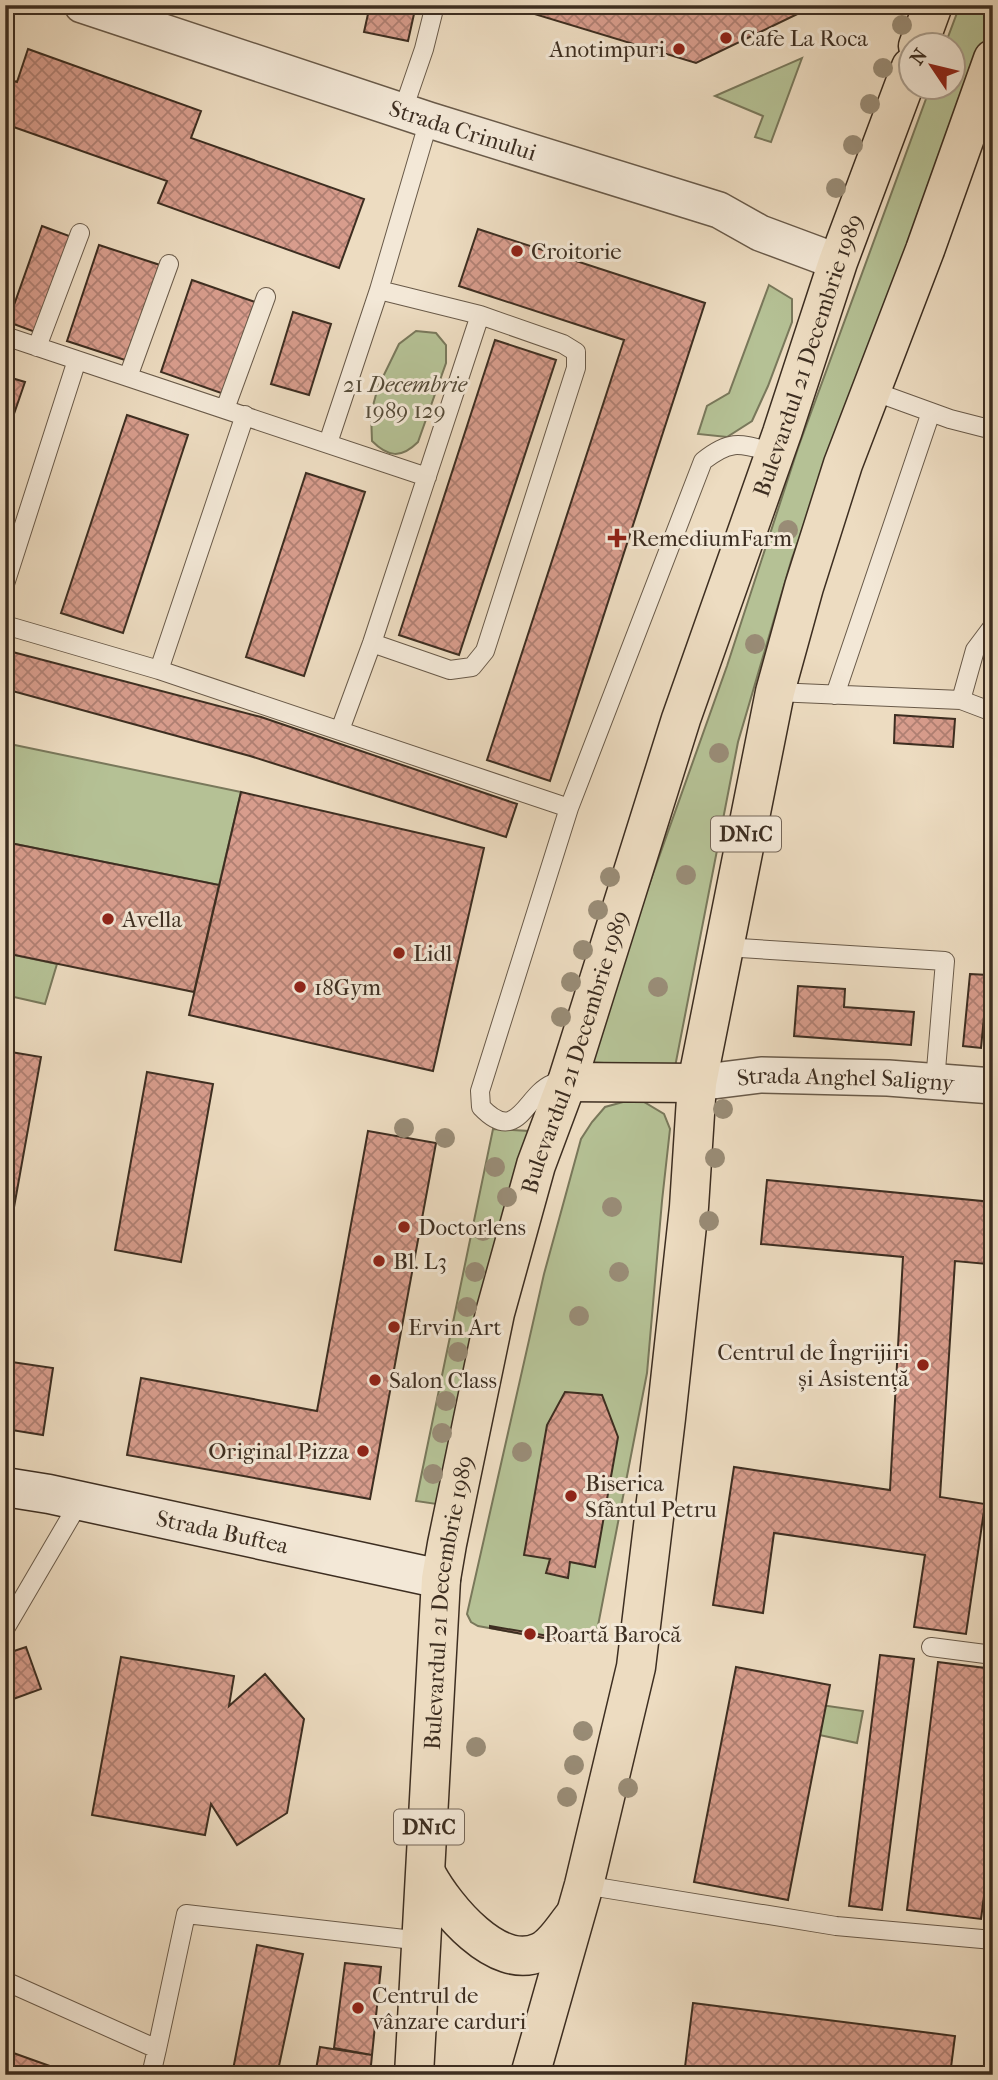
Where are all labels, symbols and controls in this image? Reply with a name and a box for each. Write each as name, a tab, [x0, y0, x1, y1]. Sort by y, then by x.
place label: Cafe La Roca	[740, 25, 868, 52]
marker: Cafe La Roca	[718, 30, 734, 46]
north arrow	[897, 32, 967, 102]
place label: Anotimpuri	[548, 36, 665, 63]
marker: Anotimpuri	[671, 41, 687, 57]
text: N	[906, 44, 932, 69]
street label: Strada Crinului	[386, 94, 540, 166]
street label: Bulevardul 21 Decembrie 1989	[747, 210, 868, 500]
place label: Croitorie	[531, 238, 622, 265]
marker: Croitorie	[509, 243, 525, 259]
park label: 21 Decembrie 1989 129	[343, 371, 468, 424]
place label: RemediumFarm	[631, 525, 792, 552]
marker: RemediumFarm	[609, 530, 625, 546]
road number: DN1C	[711, 816, 781, 852]
place label: Avella	[121, 906, 182, 933]
street label: Bulevardul 21 Decembrie 1989	[515, 907, 634, 1197]
marker: Avella	[100, 911, 116, 927]
place label: Lidl	[413, 940, 453, 967]
marker: Lidl	[391, 945, 407, 961]
place label: 18Gym	[314, 974, 381, 1001]
marker: 18Gym	[292, 979, 308, 995]
street label: Strada Anghel Saligny	[735, 1061, 956, 1097]
place label: Doctorlens	[418, 1214, 526, 1241]
marker: Doctorlens	[396, 1219, 412, 1235]
place label: Bl. L3	[393, 1248, 447, 1275]
marker: Bl. L3	[371, 1253, 387, 1269]
place label: Ervin Art	[408, 1314, 501, 1341]
marker: Ervin Art	[386, 1319, 402, 1335]
place label: Centrul de Îngrijiri și Asistență	[717, 1339, 909, 1392]
marker: Centrul de Îngrijiri și Asistență	[915, 1357, 931, 1373]
place label: Salon Class	[389, 1367, 497, 1394]
marker: Salon Class	[367, 1372, 383, 1388]
place label: Original Pizza	[208, 1438, 349, 1465]
marker: Original Pizza	[355, 1443, 371, 1459]
street label: Bulevardul 21 Decembrie 1989	[418, 1453, 479, 1751]
place label: Biserica Sfântul Petru	[585, 1470, 717, 1523]
marker: Biserica Sfântul Petru	[563, 1488, 579, 1504]
street label: Strada Buftea	[154, 1504, 291, 1559]
place label: Poartă Barocă	[544, 1621, 681, 1648]
marker: Poartă Barocă	[522, 1626, 538, 1642]
road number: DN1C	[394, 1810, 464, 1844]
place label: Centrul de vânzare carduri	[372, 1982, 527, 2035]
marker: Centrul de vânzare carduri	[350, 2000, 366, 2016]

